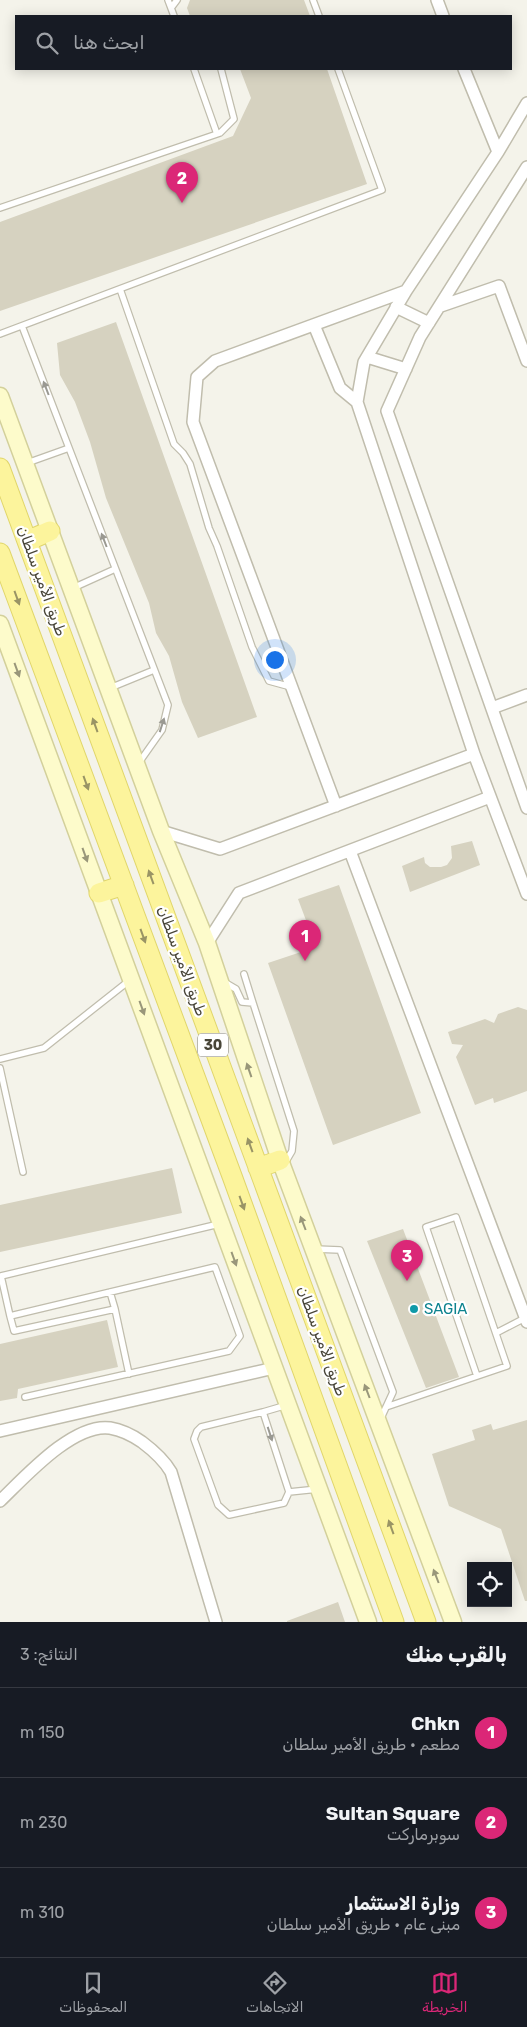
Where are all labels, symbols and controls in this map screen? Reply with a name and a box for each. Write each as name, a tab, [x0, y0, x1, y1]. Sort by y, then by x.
search box	[15, 15, 512, 70]
icon: search	[33, 29, 61, 57]
text: ابحث هنا	[73, 31, 145, 54]
pin: 2	[166, 162, 198, 203]
one-way arrow	[42, 380, 50, 395]
street label: طريق الأمير سلطان	[14, 523, 70, 639]
one-way arrow	[100, 532, 108, 547]
one-way arrow	[13, 591, 21, 606]
your location	[262, 647, 288, 673]
one-way arrow	[13, 663, 21, 678]
one-way arrow	[91, 717, 99, 732]
one-way arrow	[159, 717, 167, 732]
one-way arrow	[82, 776, 90, 791]
one-way arrow	[81, 848, 89, 863]
one-way arrow	[147, 870, 154, 885]
street label: طريق الأمير سلطان	[154, 903, 210, 1019]
pin: 1	[289, 920, 321, 961]
one-way arrow	[140, 928, 147, 943]
one-way arrow	[139, 1000, 146, 1015]
road number: 30	[198, 1034, 228, 1056]
one-way arrow	[245, 1062, 253, 1077]
one-way arrow	[246, 1137, 254, 1152]
one-way arrow	[239, 1195, 246, 1210]
one-way arrow	[299, 1215, 307, 1230]
pin: 3	[391, 1240, 423, 1281]
one-way arrow	[230, 1252, 238, 1267]
street label: طريق الأمير سلطان	[294, 1283, 350, 1399]
place label: SAGIA	[424, 1300, 467, 1318]
marker: SAGIA	[408, 1303, 420, 1315]
one-way arrow	[363, 1384, 370, 1399]
one-way arrow	[267, 1427, 275, 1442]
one-way arrow	[387, 1519, 395, 1534]
map controls	[467, 1562, 512, 1607]
button: locate	[467, 1562, 512, 1607]
one-way arrow	[432, 1569, 439, 1584]
text: بالقرب منك	[406, 1642, 507, 1667]
text: النتائج: 3	[20, 1645, 78, 1664]
text: Chkn	[411, 1712, 460, 1735]
text: 150 m	[20, 1723, 65, 1742]
text: 1	[487, 1723, 495, 1742]
text: مطعم · طريق الأمير سلطان	[283, 1735, 460, 1754]
text: Sultan Square	[326, 1802, 460, 1825]
text: 230 m	[20, 1813, 67, 1832]
text: 2	[486, 1813, 496, 1832]
text: سوبرماركت	[387, 1825, 460, 1844]
text: وزارة الاستثمار	[346, 1892, 460, 1915]
text: 310 m	[20, 1903, 65, 1922]
text: 3	[486, 1903, 496, 1922]
text: مبنى عام · طريق الأمير سلطان	[267, 1915, 460, 1934]
tab: المحفوظات	[59, 1969, 127, 2016]
tab: الاتجاهات	[246, 1969, 303, 2016]
tab: الخريطة	[422, 1969, 468, 2016]

